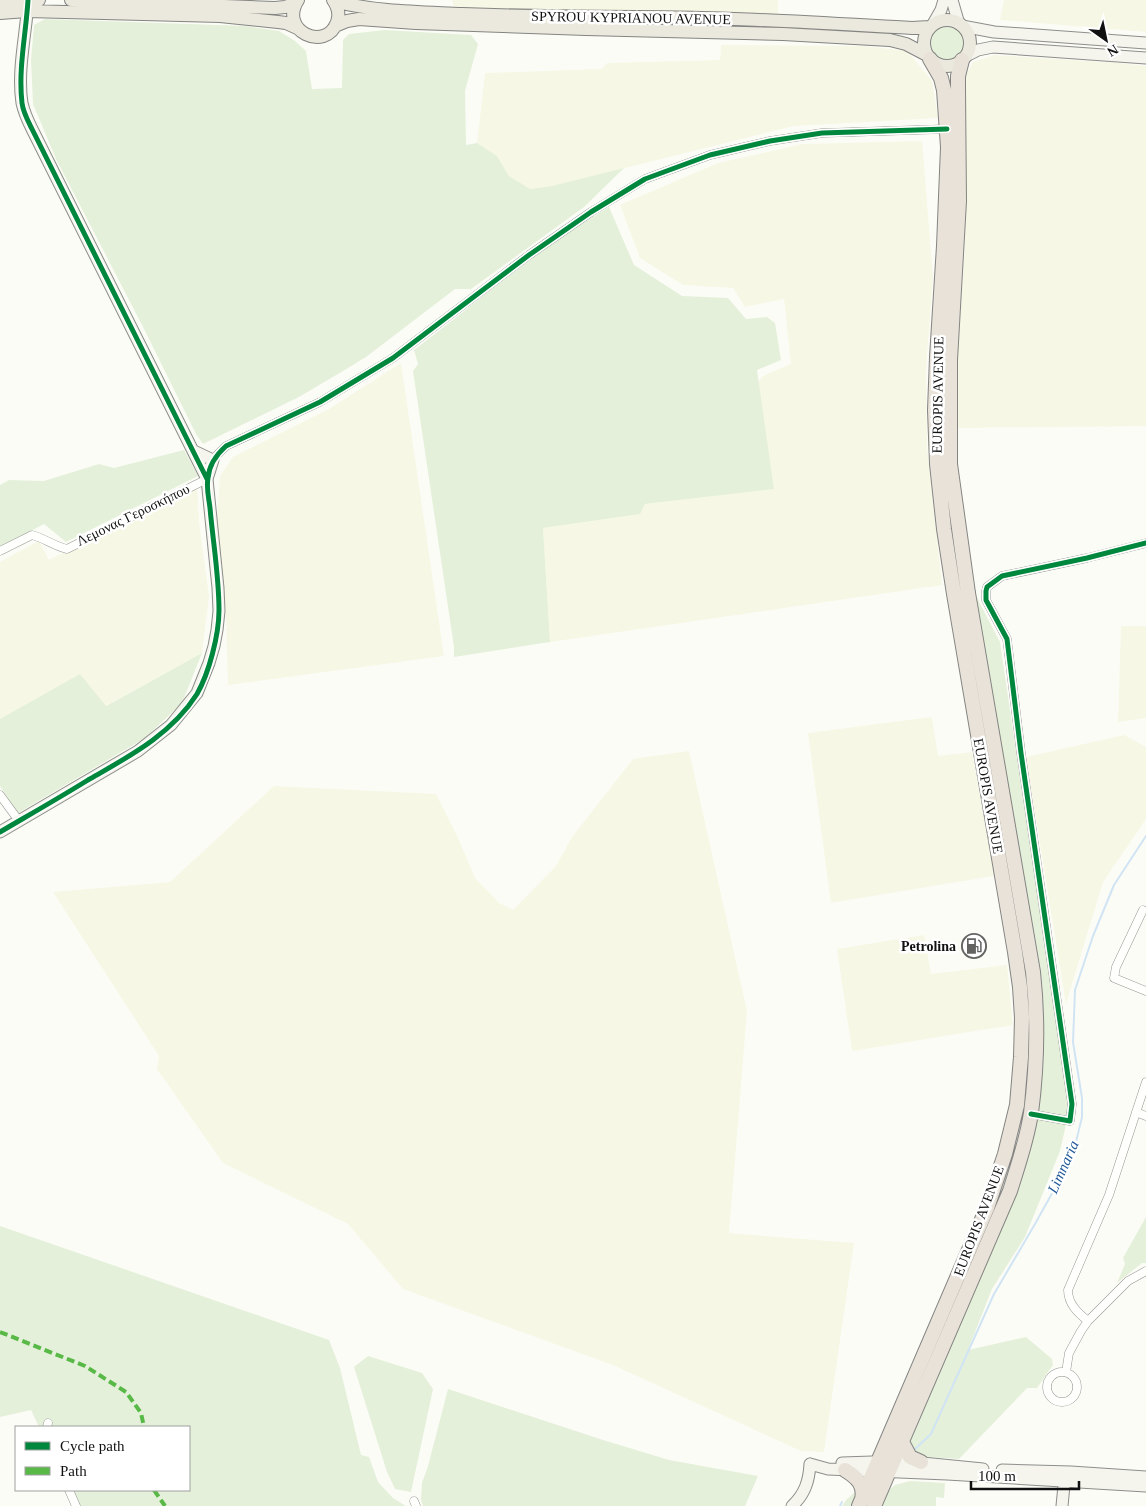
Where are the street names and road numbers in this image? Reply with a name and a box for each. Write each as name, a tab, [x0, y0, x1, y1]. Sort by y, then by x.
street label: SPYROU KYPRIANOU AVENUE	[531, 9, 731, 27]
street label: EUROPIS AVENUE	[929, 336, 947, 454]
street label: Λεμονας Γεροσκήπου	[74, 481, 192, 549]
street label: EUROPIS AVENUE	[970, 737, 1006, 855]
street label: EUROPIS AVENUE	[951, 1164, 1007, 1278]

